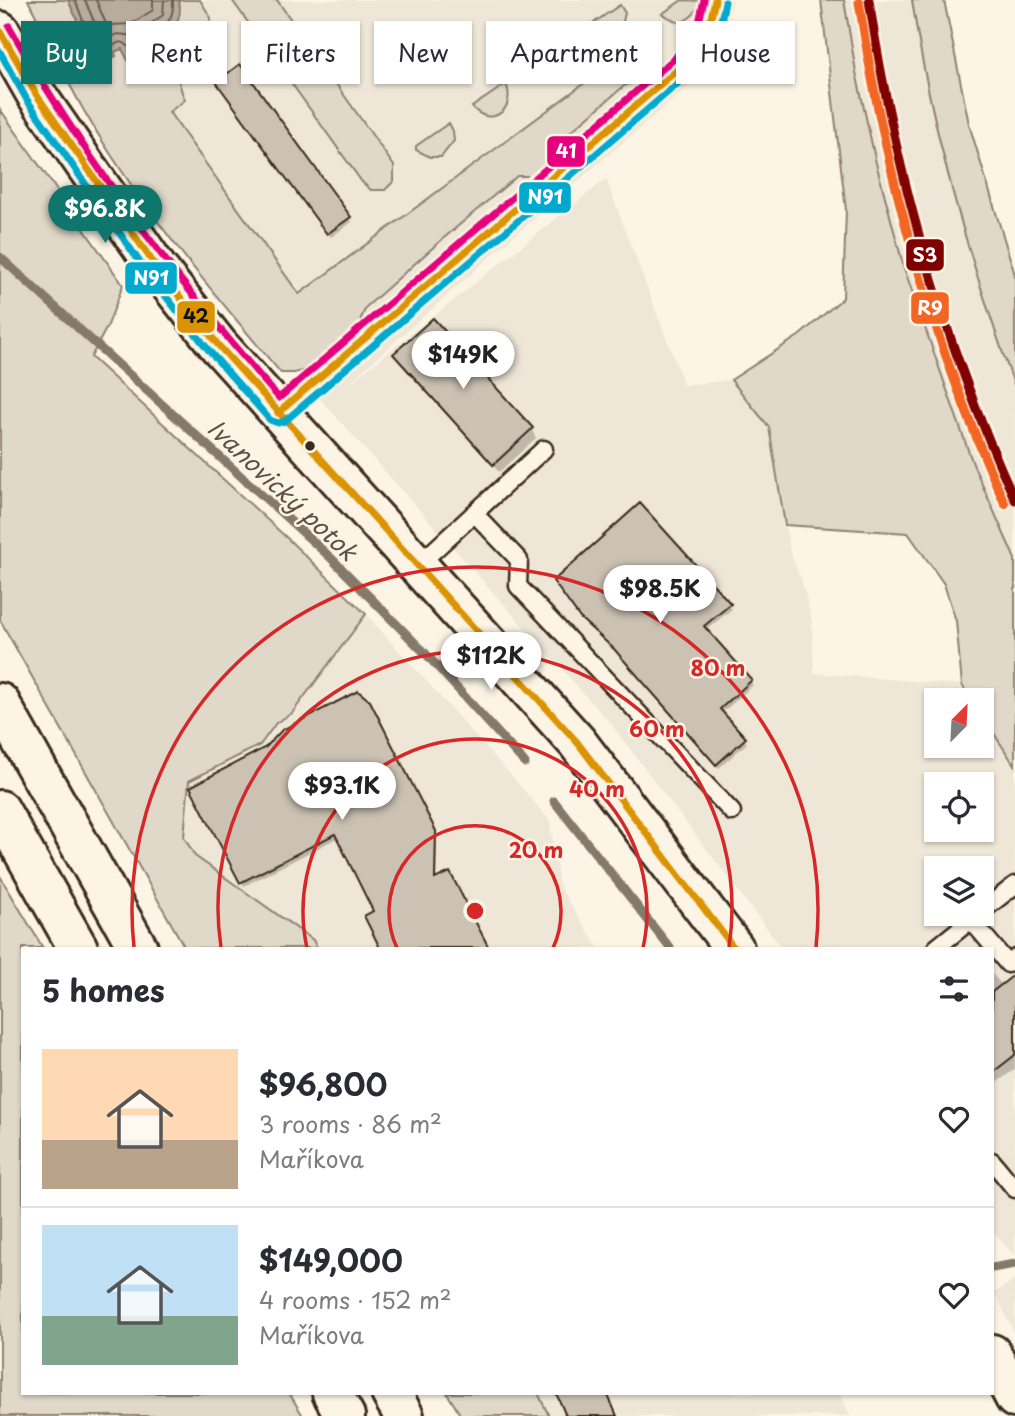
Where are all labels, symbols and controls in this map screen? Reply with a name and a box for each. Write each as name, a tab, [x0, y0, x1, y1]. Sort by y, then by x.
chip: Buy	[21, 21, 112, 84]
chip: Rent	[126, 21, 227, 84]
chip: Filters	[241, 21, 360, 84]
chip: New	[374, 21, 472, 84]
chip: Apartment	[486, 21, 662, 84]
chip: House	[676, 21, 795, 84]
line badge: 41	[546, 135, 586, 168]
text: 41	[555, 136, 577, 164]
line badge: N91	[518, 181, 572, 214]
text: N91	[527, 182, 563, 210]
pin: $96.8K	[48, 186, 162, 245]
text: $96.8K	[64, 190, 146, 225]
line badge: S3	[905, 238, 945, 272]
text: S3	[913, 240, 937, 268]
line badge: N91	[124, 261, 178, 295]
text: N91	[133, 263, 169, 291]
line badge: R9	[910, 291, 950, 325]
text: R9	[917, 293, 943, 321]
line badge: 42	[176, 300, 216, 334]
text: 42	[183, 301, 209, 329]
pin: $149K	[414, 332, 512, 391]
text: $149K	[428, 336, 498, 371]
water label: Ivanovický potok	[200, 410, 367, 569]
unlabelled marker	[303, 439, 317, 453]
pin: $98.5K	[603, 566, 717, 625]
text: $98.5K	[619, 570, 701, 605]
pin: $112K	[442, 632, 540, 692]
text: $112K	[457, 637, 525, 672]
text: 80 m	[691, 651, 745, 683]
north arrow	[924, 688, 994, 758]
map controls	[924, 688, 994, 926]
text: 60 m	[629, 712, 685, 744]
pin: $93.1K	[285, 762, 399, 822]
text: $93.1K	[304, 767, 380, 802]
text: 40 m	[569, 772, 625, 804]
button: locate	[924, 772, 994, 842]
text: 20 m	[509, 833, 563, 865]
button: layers	[924, 856, 994, 926]
centre of rings	[463, 899, 487, 923]
text: 5 homes	[42, 967, 165, 1012]
icon: filters	[935, 970, 973, 1008]
text: $96,800	[259, 1061, 387, 1106]
icon: home	[98, 1077, 182, 1161]
icon: heart	[935, 1100, 973, 1138]
text: 3 rooms · 86 m²	[259, 1106, 442, 1141]
text: Maříkova	[259, 1141, 364, 1176]
text: $149,000	[259, 1237, 403, 1282]
icon: home	[98, 1253, 182, 1337]
icon: heart	[935, 1276, 973, 1314]
text: 4 rooms · 152 m²	[259, 1282, 452, 1317]
text: Maříkova	[259, 1317, 364, 1352]

